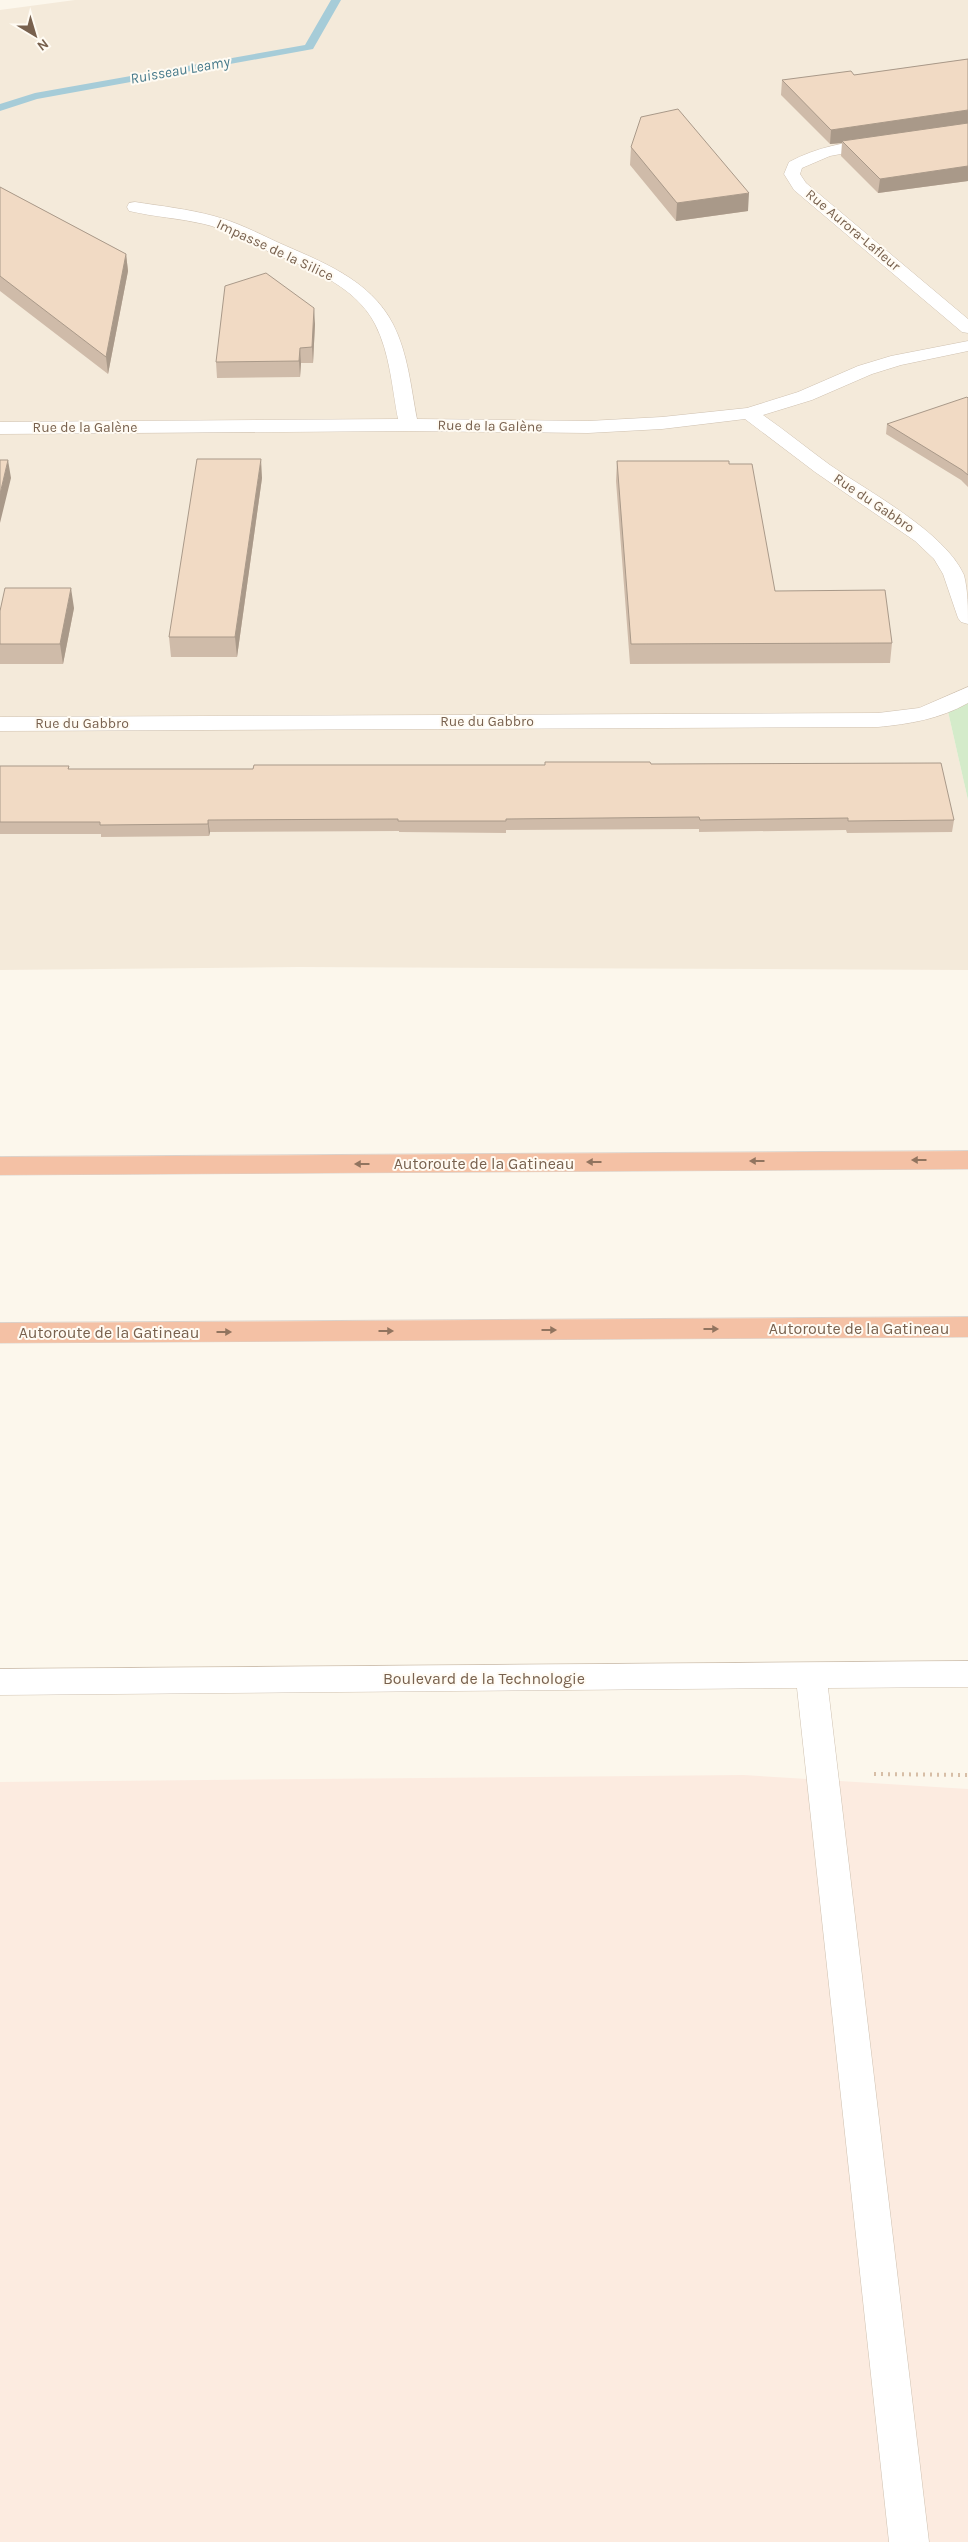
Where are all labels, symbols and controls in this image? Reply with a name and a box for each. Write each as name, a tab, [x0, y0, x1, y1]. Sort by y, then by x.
north arrow	[10, 10, 60, 60]
text: N	[34, 35, 52, 55]
water label: Ruisseau Leamy	[129, 52, 232, 88]
street label: Rue Aurora-Lafleur	[802, 186, 904, 275]
street label: Impasse de la Silice	[214, 215, 336, 285]
street label: Rue de la Galène	[437, 417, 543, 435]
street label: Rue de la Galène	[33, 419, 137, 436]
street label: Rue du Gabbro	[830, 470, 918, 536]
street label: Rue du Gabbro	[440, 713, 534, 730]
street label: Rue du Gabbro	[35, 715, 129, 732]
street label: Autoroute de la Gatineau	[394, 1154, 574, 1173]
one-way arrow	[911, 1156, 927, 1164]
one-way arrow	[749, 1157, 765, 1165]
one-way arrow	[586, 1158, 602, 1166]
one-way arrow	[354, 1160, 370, 1168]
street label: Autoroute de la Gatineau	[769, 1319, 949, 1338]
street label: Autoroute de la Gatineau	[19, 1323, 199, 1342]
one-way arrow	[703, 1325, 719, 1333]
one-way arrow	[541, 1326, 557, 1334]
one-way arrow	[378, 1327, 394, 1335]
one-way arrow	[216, 1328, 232, 1336]
street label: Boulevard de la Technologie	[383, 1669, 585, 1688]

